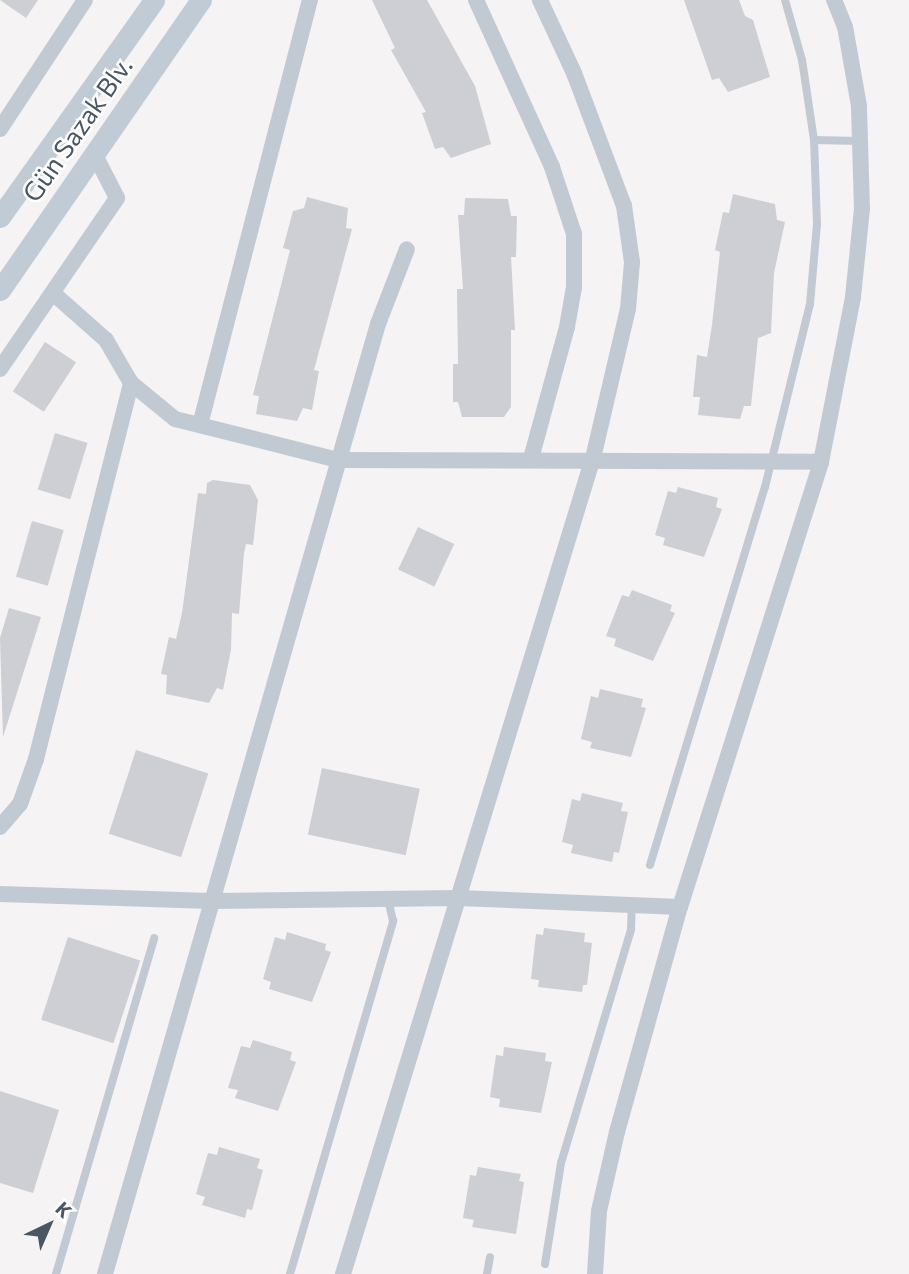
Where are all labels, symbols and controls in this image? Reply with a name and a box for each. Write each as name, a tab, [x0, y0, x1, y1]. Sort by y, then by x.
street label: Gün Sazak Blv.	[16, 51, 138, 207]
north arrow	[14, 1190, 84, 1260]
text: K	[51, 1197, 77, 1222]

